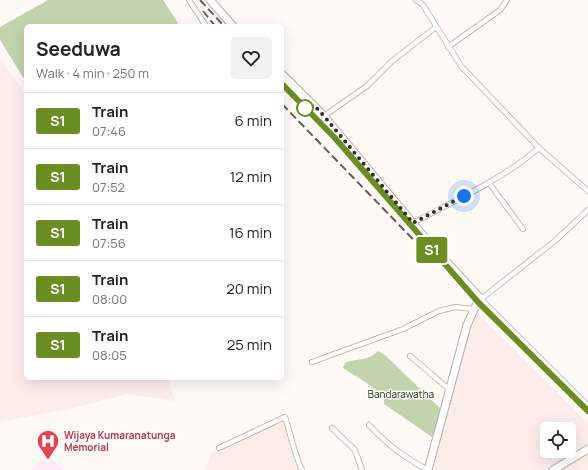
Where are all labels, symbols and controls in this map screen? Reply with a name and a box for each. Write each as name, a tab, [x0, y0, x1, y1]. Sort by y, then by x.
text: Seeduwa	[36, 36, 121, 62]
button: heart	[230, 37, 272, 79]
text: Walk · 4 min · 250 m	[36, 64, 149, 82]
unlabelled marker	[296, 99, 314, 117]
text: Train	[92, 101, 128, 122]
text: 6 min	[235, 110, 272, 131]
text: S1	[50, 111, 66, 130]
text: 07:46	[92, 122, 126, 140]
text: Train	[92, 157, 128, 178]
text: 12 min	[229, 166, 272, 187]
text: S1	[50, 167, 66, 186]
text: 07:52	[92, 178, 125, 196]
your location	[454, 186, 474, 206]
text: Train	[92, 213, 128, 234]
text: 16 min	[229, 222, 272, 243]
text: S1	[50, 223, 66, 242]
text: 07:56	[92, 234, 126, 252]
line badge: S1	[414, 237, 450, 263]
text: S1	[424, 240, 440, 259]
text: Train	[92, 269, 128, 290]
text: 20 min	[226, 278, 272, 299]
text: S1	[50, 279, 66, 298]
text: 08:00	[92, 290, 127, 308]
text: Train	[92, 325, 128, 346]
text: 25 min	[227, 334, 272, 355]
text: S1	[50, 335, 66, 354]
text: 08:05	[92, 346, 127, 364]
park label: Bandarawatha	[368, 387, 434, 401]
map controls	[540, 422, 576, 458]
button: locate	[540, 422, 576, 458]
hospital icon: Wijaya Kumaranatunga Memorial	[35, 428, 61, 461]
place label: Wijaya Kumaranatunga Memorial	[64, 428, 176, 454]

